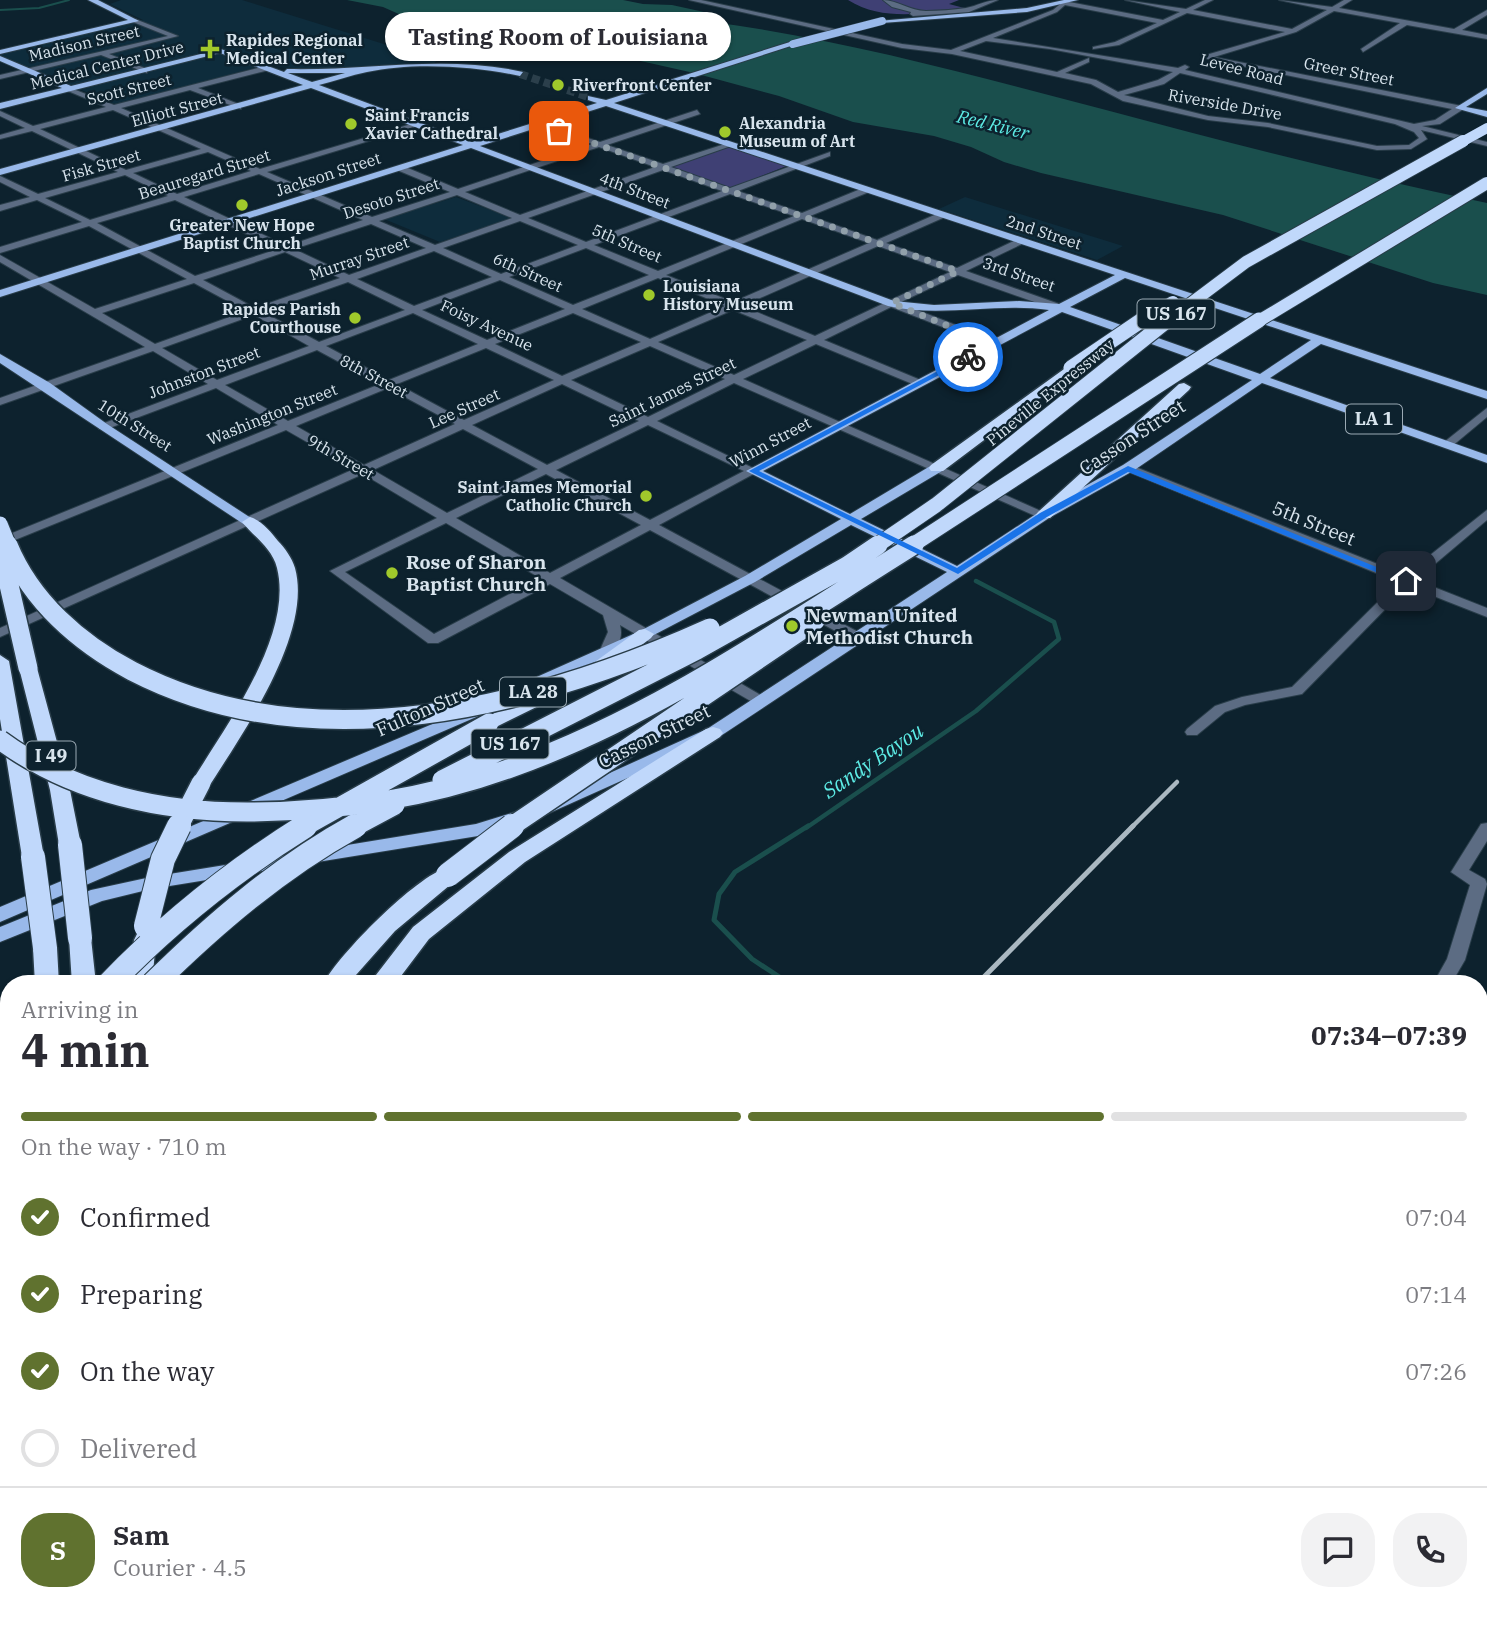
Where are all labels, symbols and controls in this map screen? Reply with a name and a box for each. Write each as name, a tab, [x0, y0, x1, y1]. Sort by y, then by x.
callout: Tasting Room of Louisiana	[386, 12, 732, 61]
street label: Madison Street	[27, 20, 142, 65]
text: Tasting Room of Louisiana	[408, 21, 708, 51]
place label: Rapides Regional Medical Center	[226, 30, 363, 68]
street label: Medical Center Drive	[28, 36, 186, 94]
marker: Rapides Regional Medical Center	[200, 39, 220, 59]
street label: Levee Road	[1198, 49, 1286, 89]
street label: Greer Street	[1302, 52, 1396, 90]
street label: Scott Street	[85, 69, 174, 109]
place label: Riverfront Center	[572, 75, 712, 95]
marker: Riverfront Center	[550, 77, 566, 93]
street label: Riverside Drive	[1167, 84, 1283, 124]
street label: Elliott Street	[129, 87, 225, 131]
pin	[529, 101, 589, 161]
water label: Red River	[954, 104, 1032, 145]
place label: Saint Francis Xavier Cathedral	[365, 105, 498, 143]
icon: bag	[540, 112, 578, 150]
place label: Alexandria Museum of Art	[739, 113, 855, 151]
marker: Saint Francis Xavier Cathedral	[343, 116, 359, 132]
marker: Alexandria Museum of Art	[717, 124, 733, 140]
street label: Fisk Street	[60, 144, 143, 186]
street label: Beauregard Street	[136, 144, 273, 204]
street label: Jackson Street	[273, 147, 383, 200]
street label: 4th Street	[597, 167, 673, 213]
street label: Desoto Street	[340, 173, 442, 223]
marker: Greater New Hope Baptist Church	[234, 197, 250, 213]
street label: 2nd Street	[1004, 210, 1085, 254]
place label: Greater New Hope Baptist Church	[169, 215, 315, 253]
street label: 5th Street	[589, 219, 665, 267]
street label: Murray Street	[307, 232, 412, 284]
street label: 6th Street	[490, 248, 566, 296]
street label: 3rd Street	[980, 252, 1058, 296]
place label: Louisiana History Museum	[663, 276, 794, 314]
marker: Louisiana History Museum	[641, 287, 657, 303]
street label: Foisy Avenue	[438, 295, 536, 355]
place label: Rapides Parish Courthouse	[222, 299, 341, 337]
road number: US 167	[1138, 300, 1214, 328]
marker: Rapides Parish Courthouse	[347, 310, 363, 326]
courier	[933, 322, 1003, 392]
street label: Pineville Expressway	[982, 334, 1118, 450]
icon: bike	[949, 338, 987, 376]
street label: Johnston Street	[146, 341, 263, 402]
street label: 8th Street	[337, 350, 412, 402]
street label: Saint James Street	[605, 352, 739, 431]
street label: Washington Street	[204, 379, 340, 449]
street label: Lee Street	[426, 383, 503, 432]
street label: 10th Street	[94, 394, 176, 456]
street label: Casson Street	[1074, 394, 1190, 480]
road number: LA 1	[1346, 404, 1402, 433]
street label: Winn Street	[726, 412, 814, 472]
street label: 9th Street	[304, 430, 378, 484]
place label: Saint James Memorial Catholic Church	[458, 477, 632, 515]
marker: Saint James Memorial Catholic Church	[638, 488, 654, 504]
street label: 5th Street	[1269, 495, 1359, 551]
place label: Rose of Sharon Baptist Church	[406, 550, 547, 596]
pin	[1376, 551, 1436, 611]
icon: home	[1387, 562, 1425, 600]
marker: Rose of Sharon Baptist Church	[384, 565, 400, 581]
place label: Newman United Methodist Church	[806, 603, 973, 649]
marker: Newman United Methodist Church	[784, 618, 800, 634]
street label: Fulton Street	[372, 672, 488, 742]
road number: LA 28	[500, 678, 566, 706]
street label: Casson Street	[594, 698, 714, 773]
water label: Sandy Bayou	[816, 716, 929, 805]
road number: US 167	[472, 730, 548, 758]
road number: I 49	[26, 742, 76, 770]
text: Arriving in	[21, 994, 138, 1024]
text: 07:34–07:39	[1311, 1018, 1467, 1052]
text: 4 min	[21, 1020, 150, 1080]
text: On the way · 710 m	[21, 1131, 227, 1161]
icon: check	[21, 1198, 59, 1236]
text: Confirmed	[80, 1200, 211, 1234]
text: 07:04	[1405, 1202, 1467, 1232]
icon: check	[21, 1275, 59, 1313]
text: Preparing	[80, 1277, 202, 1311]
text: 07:14	[1405, 1279, 1467, 1309]
icon: check	[21, 1352, 59, 1390]
text: On the way	[80, 1354, 214, 1388]
text: 07:26	[1405, 1356, 1467, 1386]
text: Delivered	[80, 1431, 197, 1465]
button: chat	[1301, 1513, 1375, 1587]
button: phone	[1393, 1513, 1467, 1587]
text: Sam	[113, 1518, 169, 1552]
text: S	[50, 1533, 66, 1567]
text: Courier · 4.5	[113, 1552, 247, 1582]

